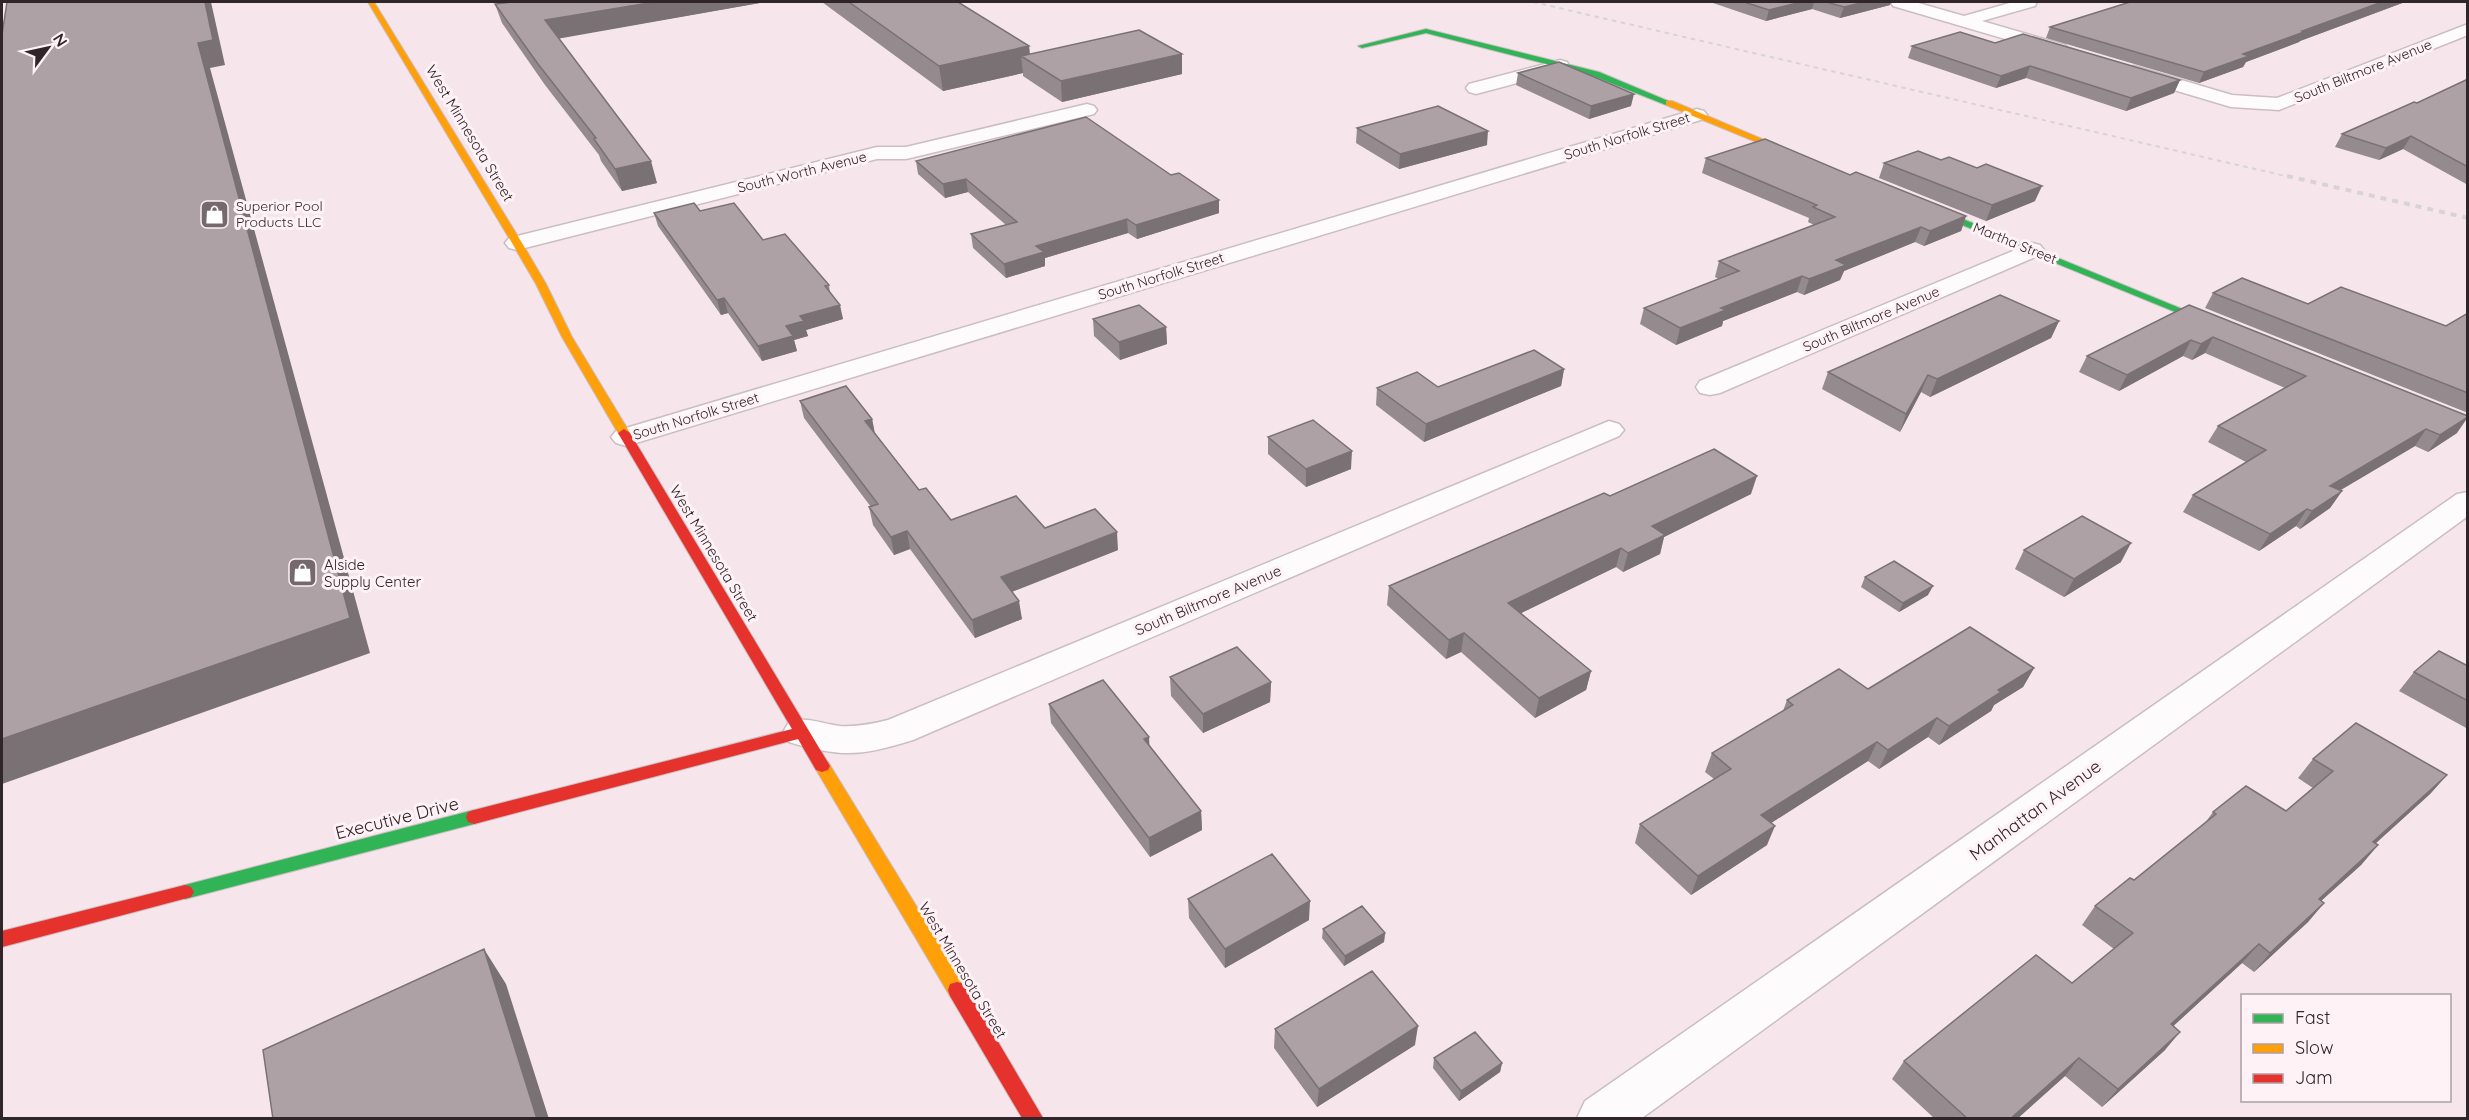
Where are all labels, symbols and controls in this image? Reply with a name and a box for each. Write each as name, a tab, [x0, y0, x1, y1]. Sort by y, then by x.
north arrow	[18, 18, 78, 78]
text: N	[49, 29, 72, 50]
street label: South Biltmore Avenue	[2292, 35, 2434, 107]
street label: West Minnesota Street	[422, 61, 518, 205]
street label: South Norfolk Street	[1562, 108, 1692, 164]
street label: South Worth Avenue	[736, 147, 868, 197]
place label: Superior Pool Products LLC	[236, 197, 323, 231]
shop icon: Superior Pool Products LLC	[199, 198, 231, 230]
street label: Martha Street	[1970, 218, 2060, 268]
street label: South Norfolk Street	[1096, 248, 1226, 304]
street label: South Biltmore Avenue	[1800, 282, 1942, 356]
street label: South Norfolk Street	[631, 388, 761, 444]
street label: West Minnesota Street	[666, 481, 762, 625]
place label: Alside Supply Center	[324, 555, 421, 591]
shop icon: Alside Supply Center	[287, 557, 319, 589]
street label: South Biltmore Avenue	[1132, 561, 1284, 639]
street label: Manhattan Avenue	[1965, 754, 2105, 866]
street label: Executive Drive	[333, 792, 461, 844]
street label: West Minnesota Street	[915, 898, 1011, 1042]
legend	[2241, 994, 2451, 1102]
text: Fast	[2295, 1006, 2330, 1029]
text: Slow	[2295, 1036, 2333, 1059]
text: Jam	[2295, 1066, 2333, 1089]

